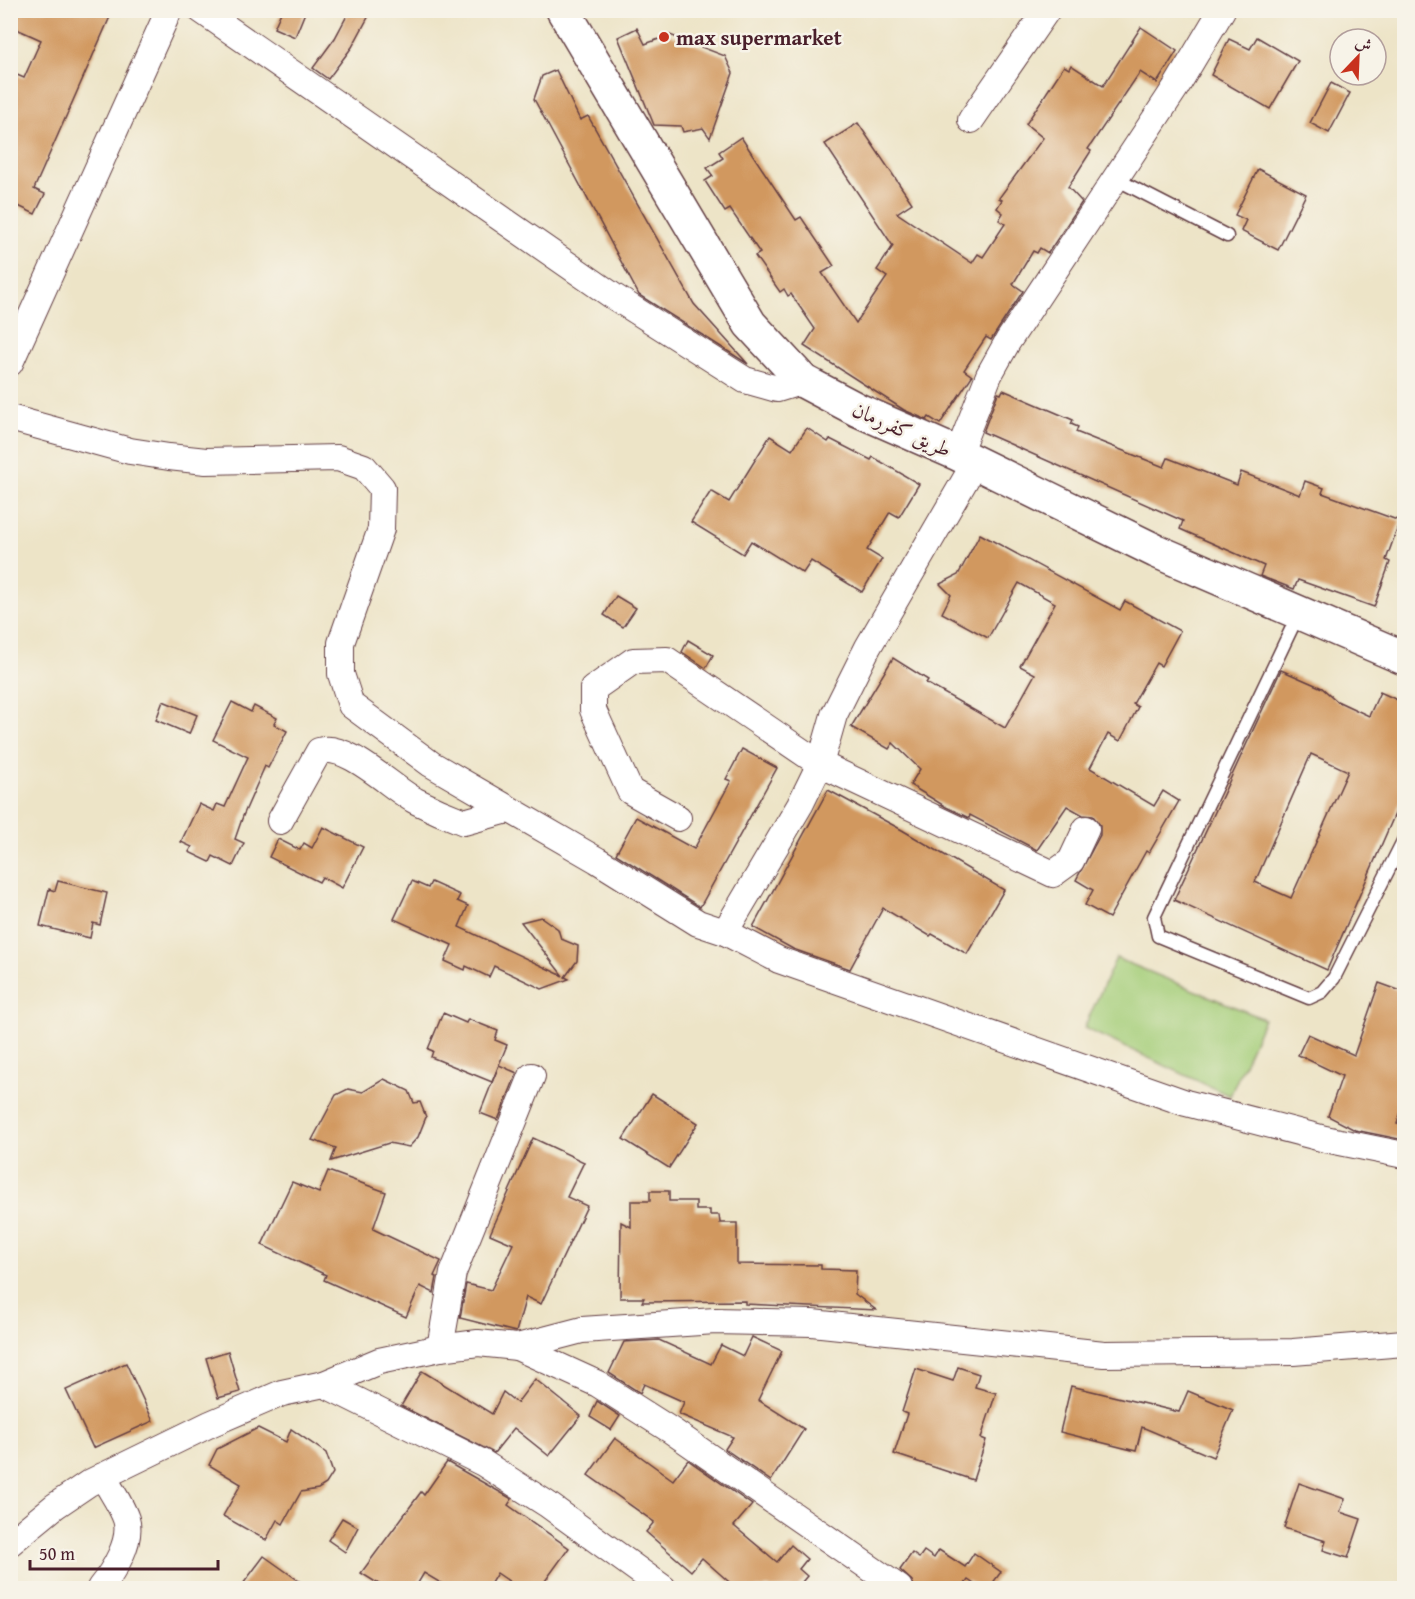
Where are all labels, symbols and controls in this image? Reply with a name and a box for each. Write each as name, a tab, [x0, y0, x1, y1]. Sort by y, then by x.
place label: max supermarket	[676, 22, 842, 53]
north arrow	[1328, 27, 1388, 87]
text: ش	[1352, 29, 1376, 57]
marker: max supermarket	[657, 30, 671, 44]
street label: طريق كفررمان	[848, 393, 956, 465]
scale bar	[30, 1533, 218, 1571]
text: 50 m	[39, 1540, 75, 1567]

